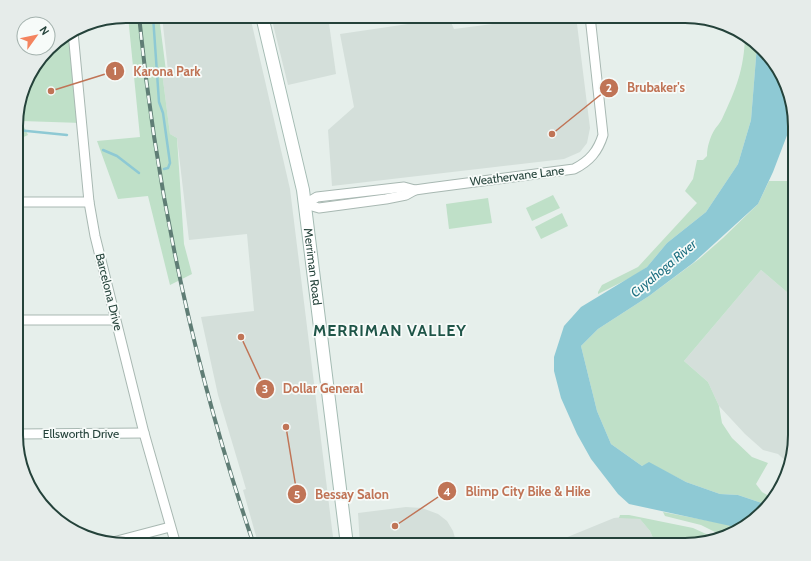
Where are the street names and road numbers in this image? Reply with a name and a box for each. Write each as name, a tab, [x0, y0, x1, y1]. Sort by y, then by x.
street label: Weathervane Lane	[469, 162, 565, 189]
street label: Merriman Road	[301, 227, 325, 306]
street label: Barcelona Drive	[93, 251, 126, 332]
street label: Ellsworth Drive	[43, 426, 119, 441]

